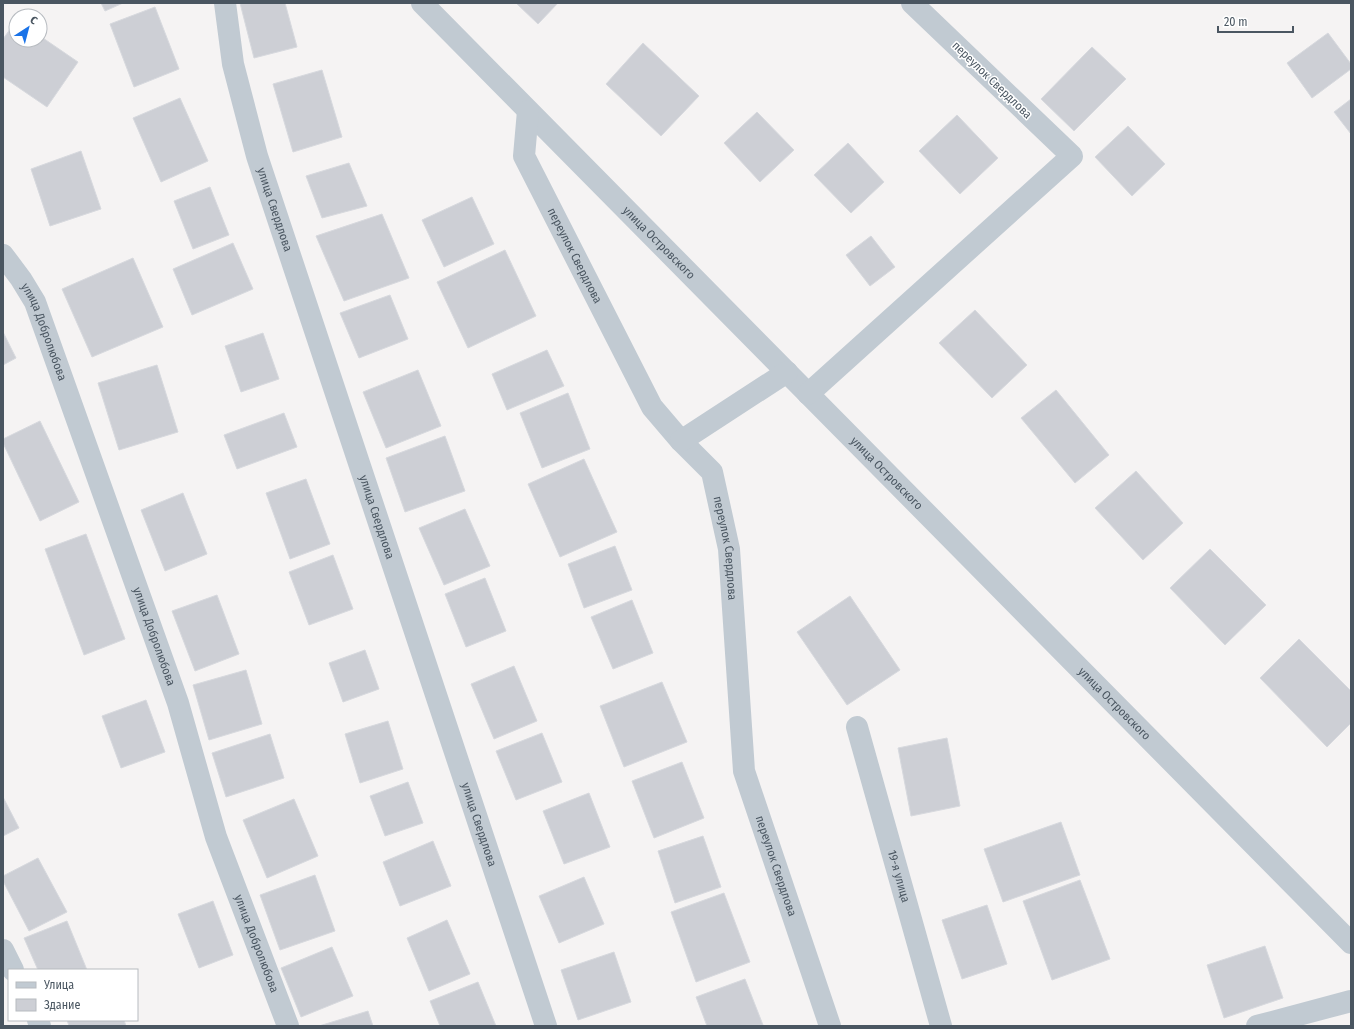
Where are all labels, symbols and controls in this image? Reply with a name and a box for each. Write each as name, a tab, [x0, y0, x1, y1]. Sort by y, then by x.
north arrow	[8, 8, 48, 48]
scale bar	[1218, 8, 1293, 34]
text: С	[27, 13, 40, 27]
text: 20 m	[1224, 15, 1248, 29]
street label: переулок Свердлова	[949, 38, 1035, 122]
street label: улица Свердлова	[254, 166, 295, 253]
street label: улица Островского	[620, 203, 698, 282]
street label: переулок Свердлова	[545, 206, 605, 306]
street label: улица Добролюбова	[18, 281, 70, 383]
street label: улица Островского	[848, 434, 926, 513]
street label: улица Свердлова	[356, 473, 397, 561]
street label: переулок Свердлова	[711, 495, 739, 601]
street label: улица Добролюбова	[130, 585, 178, 688]
street label: улица Островского	[1075, 664, 1153, 743]
street label: улица Свердлова	[459, 781, 500, 868]
street label: переулок Свердлова	[753, 814, 800, 918]
street label: 19-я улица	[885, 848, 913, 904]
street label: улица Добролюбова	[232, 893, 282, 995]
legend	[8, 969, 138, 1021]
text: Улица	[43, 978, 74, 992]
text: Здание	[44, 998, 80, 1012]

